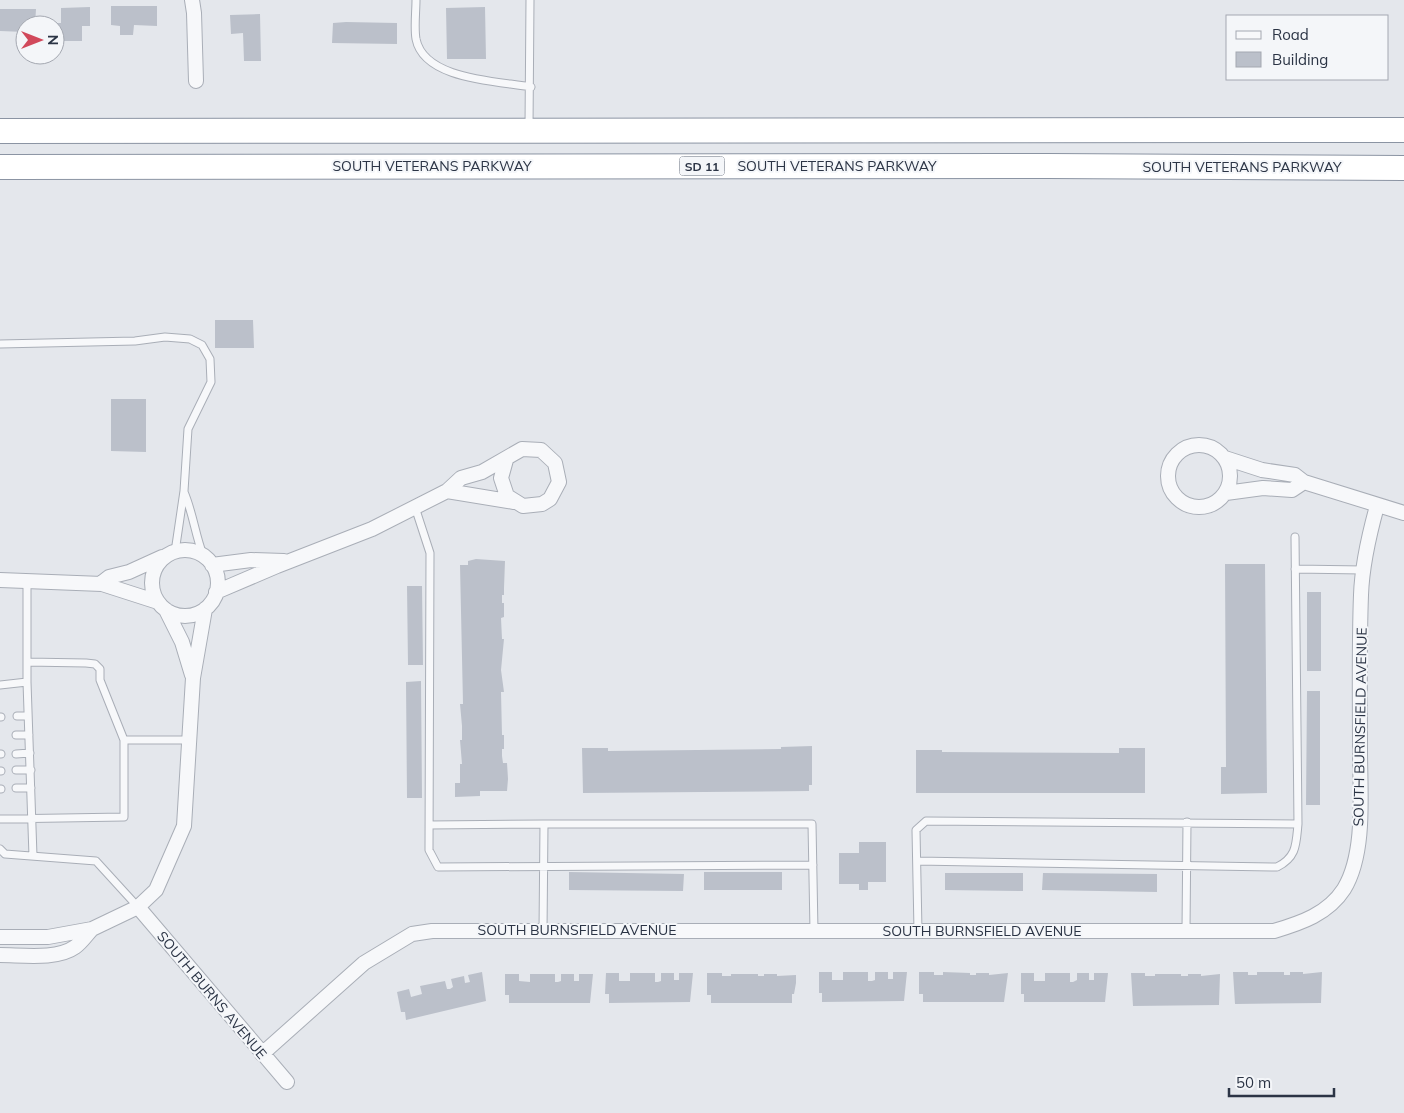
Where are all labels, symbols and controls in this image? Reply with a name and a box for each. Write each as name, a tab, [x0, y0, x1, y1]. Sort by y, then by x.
north arrow	[15, 15, 65, 65]
legend	[1226, 15, 1389, 80]
text: Road	[1272, 25, 1309, 44]
text: N	[44, 35, 62, 45]
text: Building	[1272, 50, 1328, 69]
street label: SOUTH VETERANS PARKWAY	[332, 157, 532, 175]
road number: SD 11	[680, 157, 724, 176]
street label: SOUTH VETERANS PARKWAY	[737, 157, 937, 175]
street label: SOUTH VETERANS PARKWAY	[1142, 158, 1342, 176]
street label: SOUTH BURNSFIELD AVENUE	[1349, 627, 1371, 827]
street label: SOUTH BURNSFIELD AVENUE	[477, 921, 677, 939]
street label: SOUTH BURNSFIELD AVENUE	[882, 922, 1082, 940]
street label: SOUTH BURNS AVENUE	[153, 927, 271, 1063]
scale bar	[1229, 1066, 1334, 1098]
text: 50 m	[1236, 1073, 1271, 1092]

